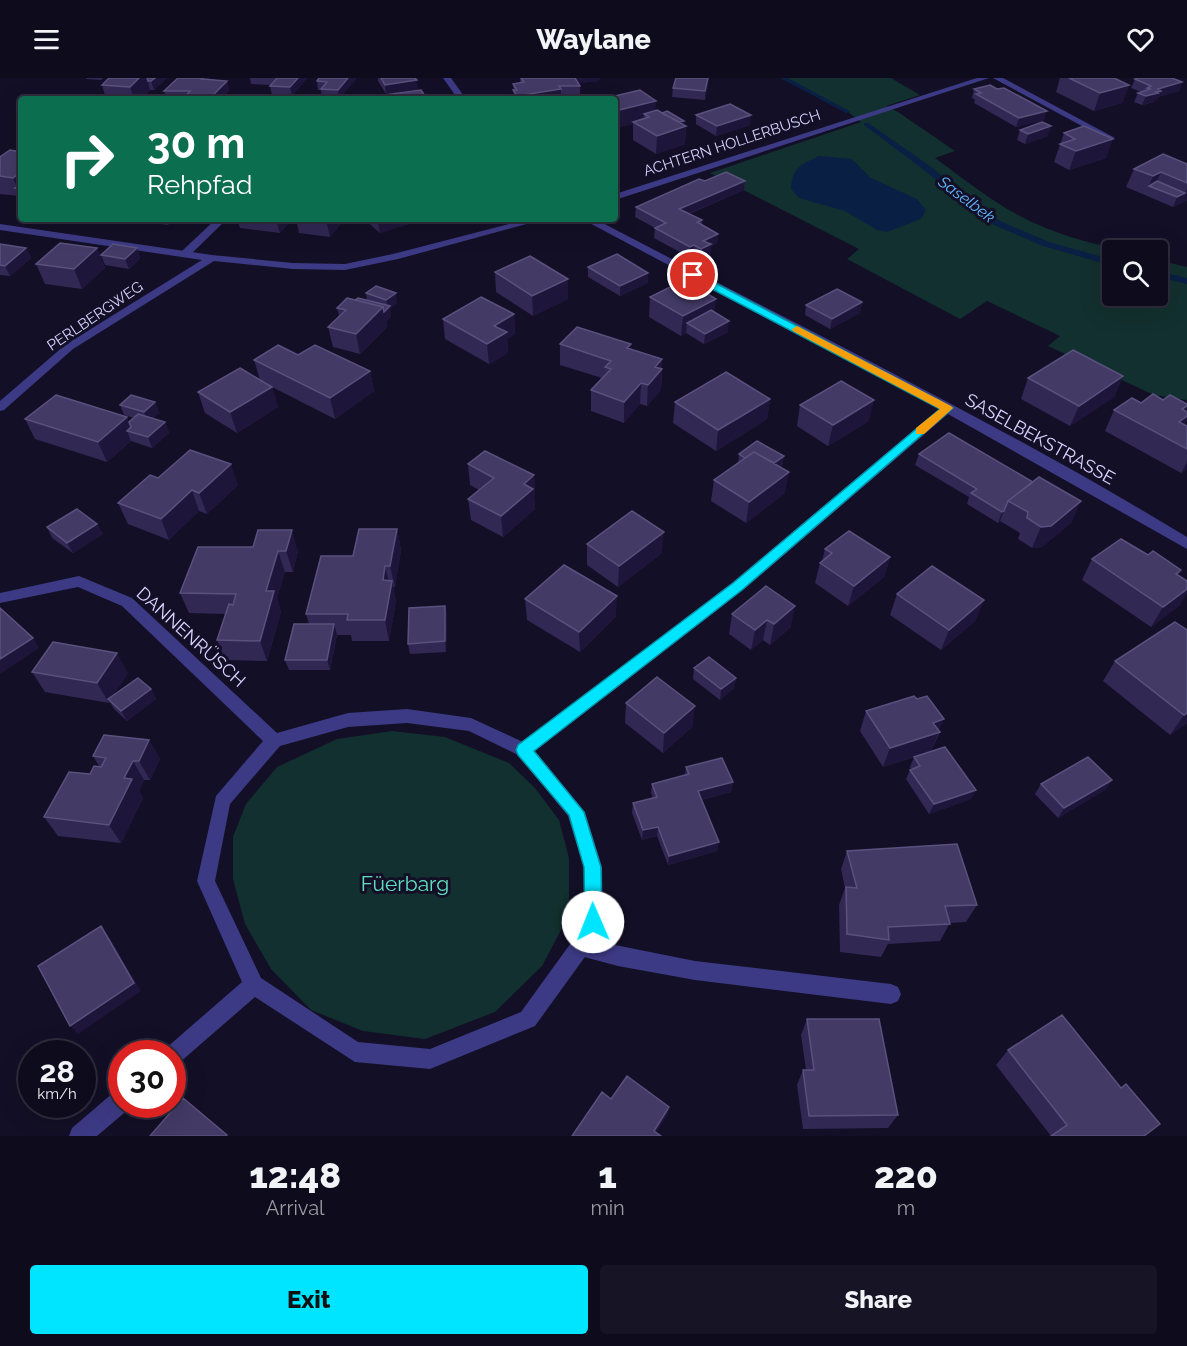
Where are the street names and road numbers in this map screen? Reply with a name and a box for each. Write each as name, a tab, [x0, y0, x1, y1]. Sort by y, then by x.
street label: ACHTERN HOLLERBUSCH	[641, 106, 823, 180]
street label: PERLBERGWEG	[44, 277, 146, 355]
street label: SASELBEKSTRASSE	[962, 389, 1119, 488]
street label: DANNENRÜSCH	[133, 582, 250, 691]

